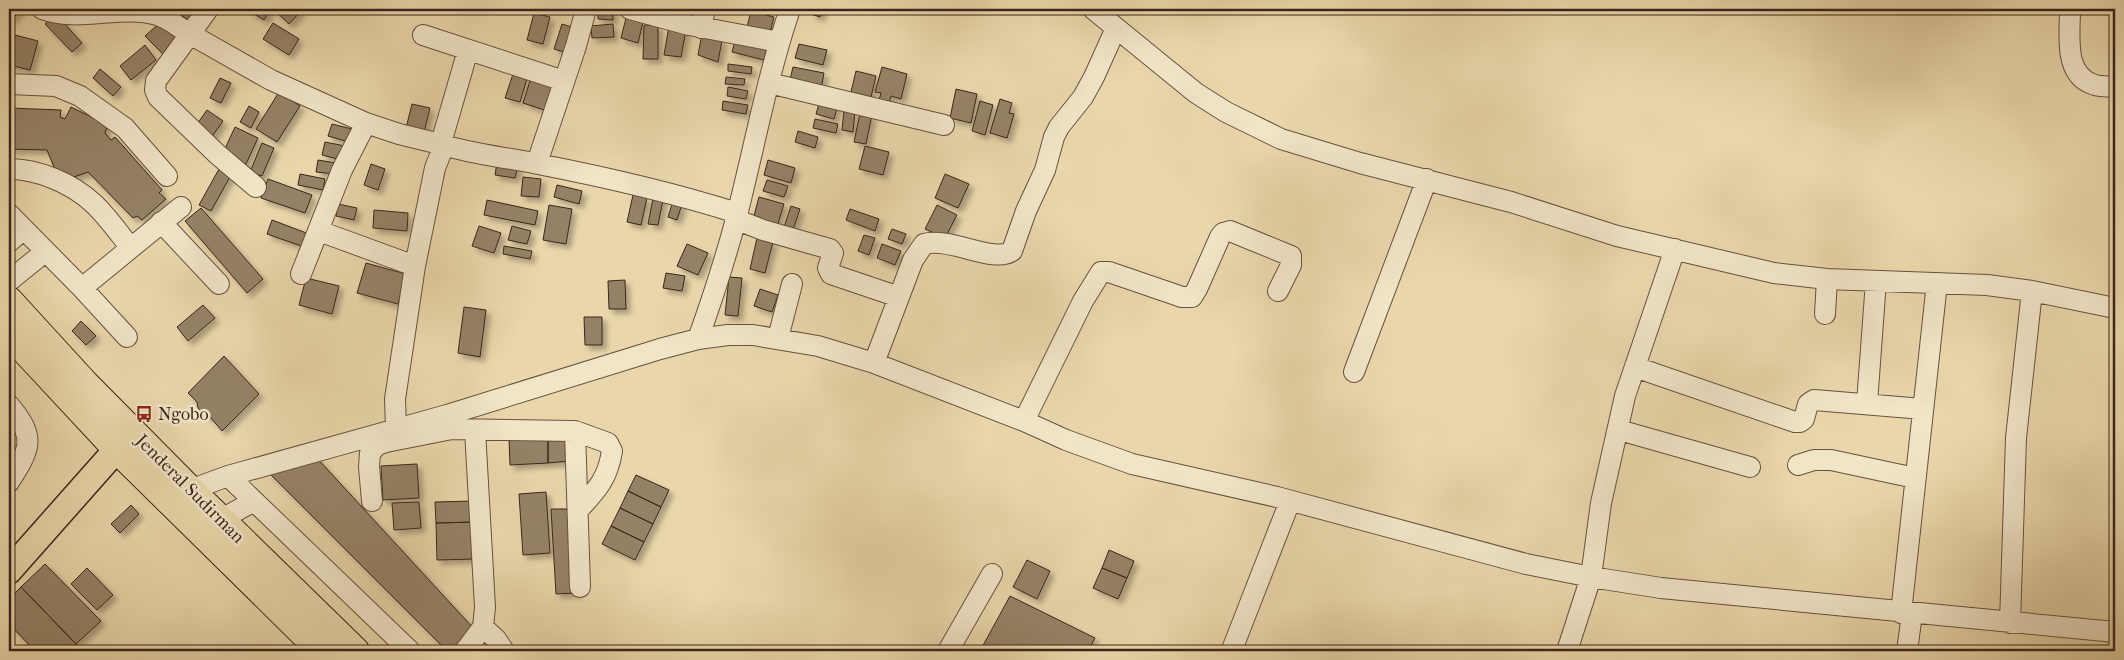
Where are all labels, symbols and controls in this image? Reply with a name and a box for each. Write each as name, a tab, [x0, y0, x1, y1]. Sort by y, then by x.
bus stop icon: Ngobo	[134, 404, 154, 424]
place label: Ngobo	[158, 404, 209, 425]
street label: Jenderal Sudirman	[130, 429, 249, 548]

